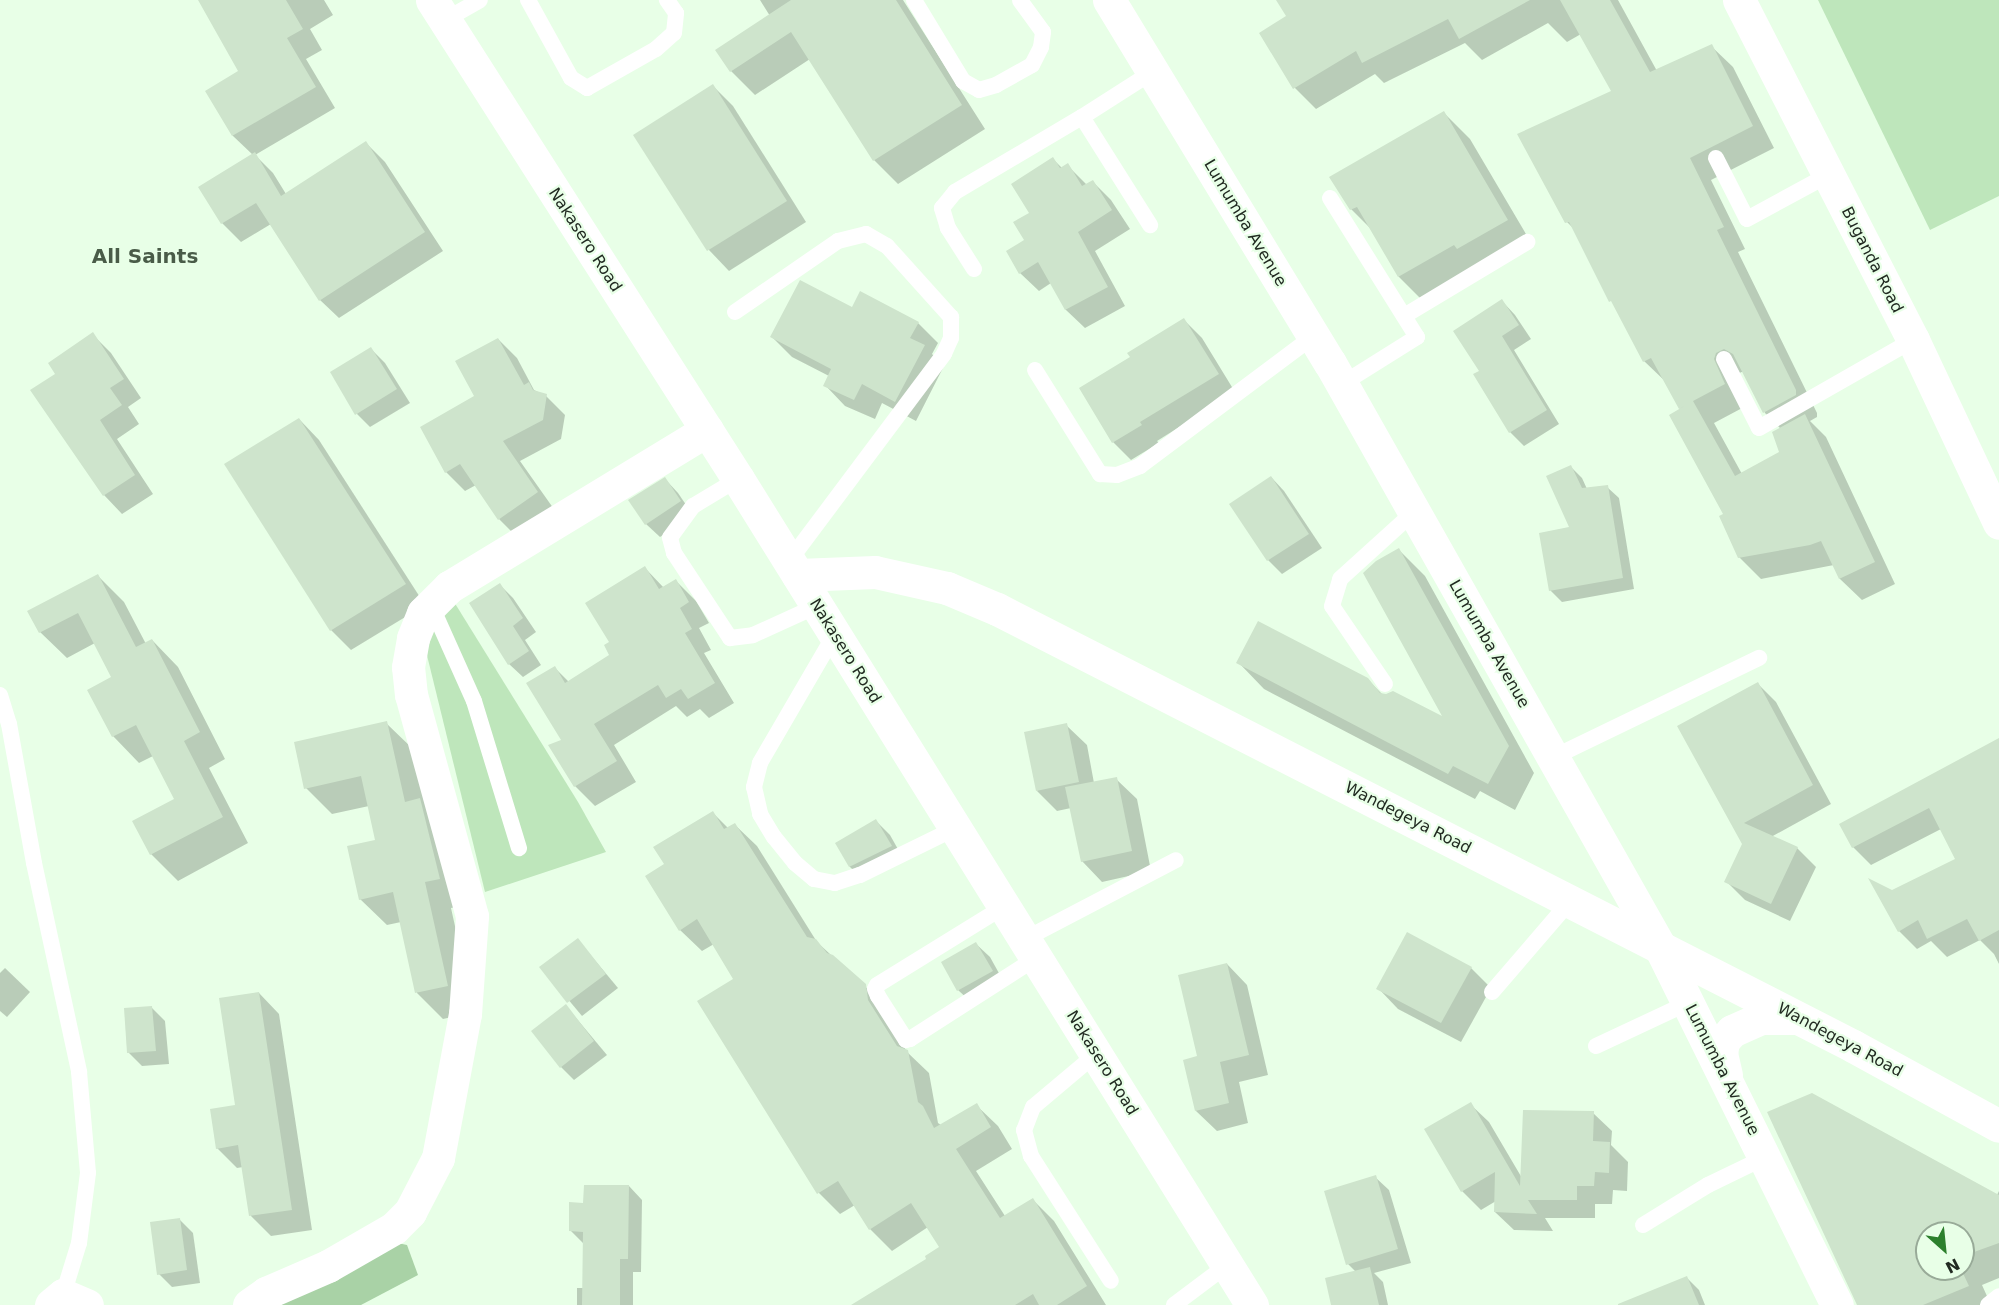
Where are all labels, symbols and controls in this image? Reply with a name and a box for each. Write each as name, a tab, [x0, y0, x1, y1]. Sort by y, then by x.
street label: Lumumba Avenue	[1200, 156, 1290, 290]
street label: Nakasero Road	[544, 184, 626, 296]
street label: Buganda Road	[1837, 204, 1907, 316]
district label: All Saints	[92, 244, 198, 268]
street label: Lumumba Avenue	[1445, 577, 1533, 711]
street label: Nakasero Road	[805, 595, 885, 707]
street label: Wandegeya Road	[1342, 778, 1474, 858]
street label: Wandegeya Road	[1774, 999, 1906, 1081]
street label: Lumumba Avenue	[1681, 1001, 1763, 1139]
street label: Nakasero Road	[1062, 1007, 1142, 1119]
north arrow	[1915, 1221, 1975, 1281]
text: N	[1942, 1254, 1963, 1277]

